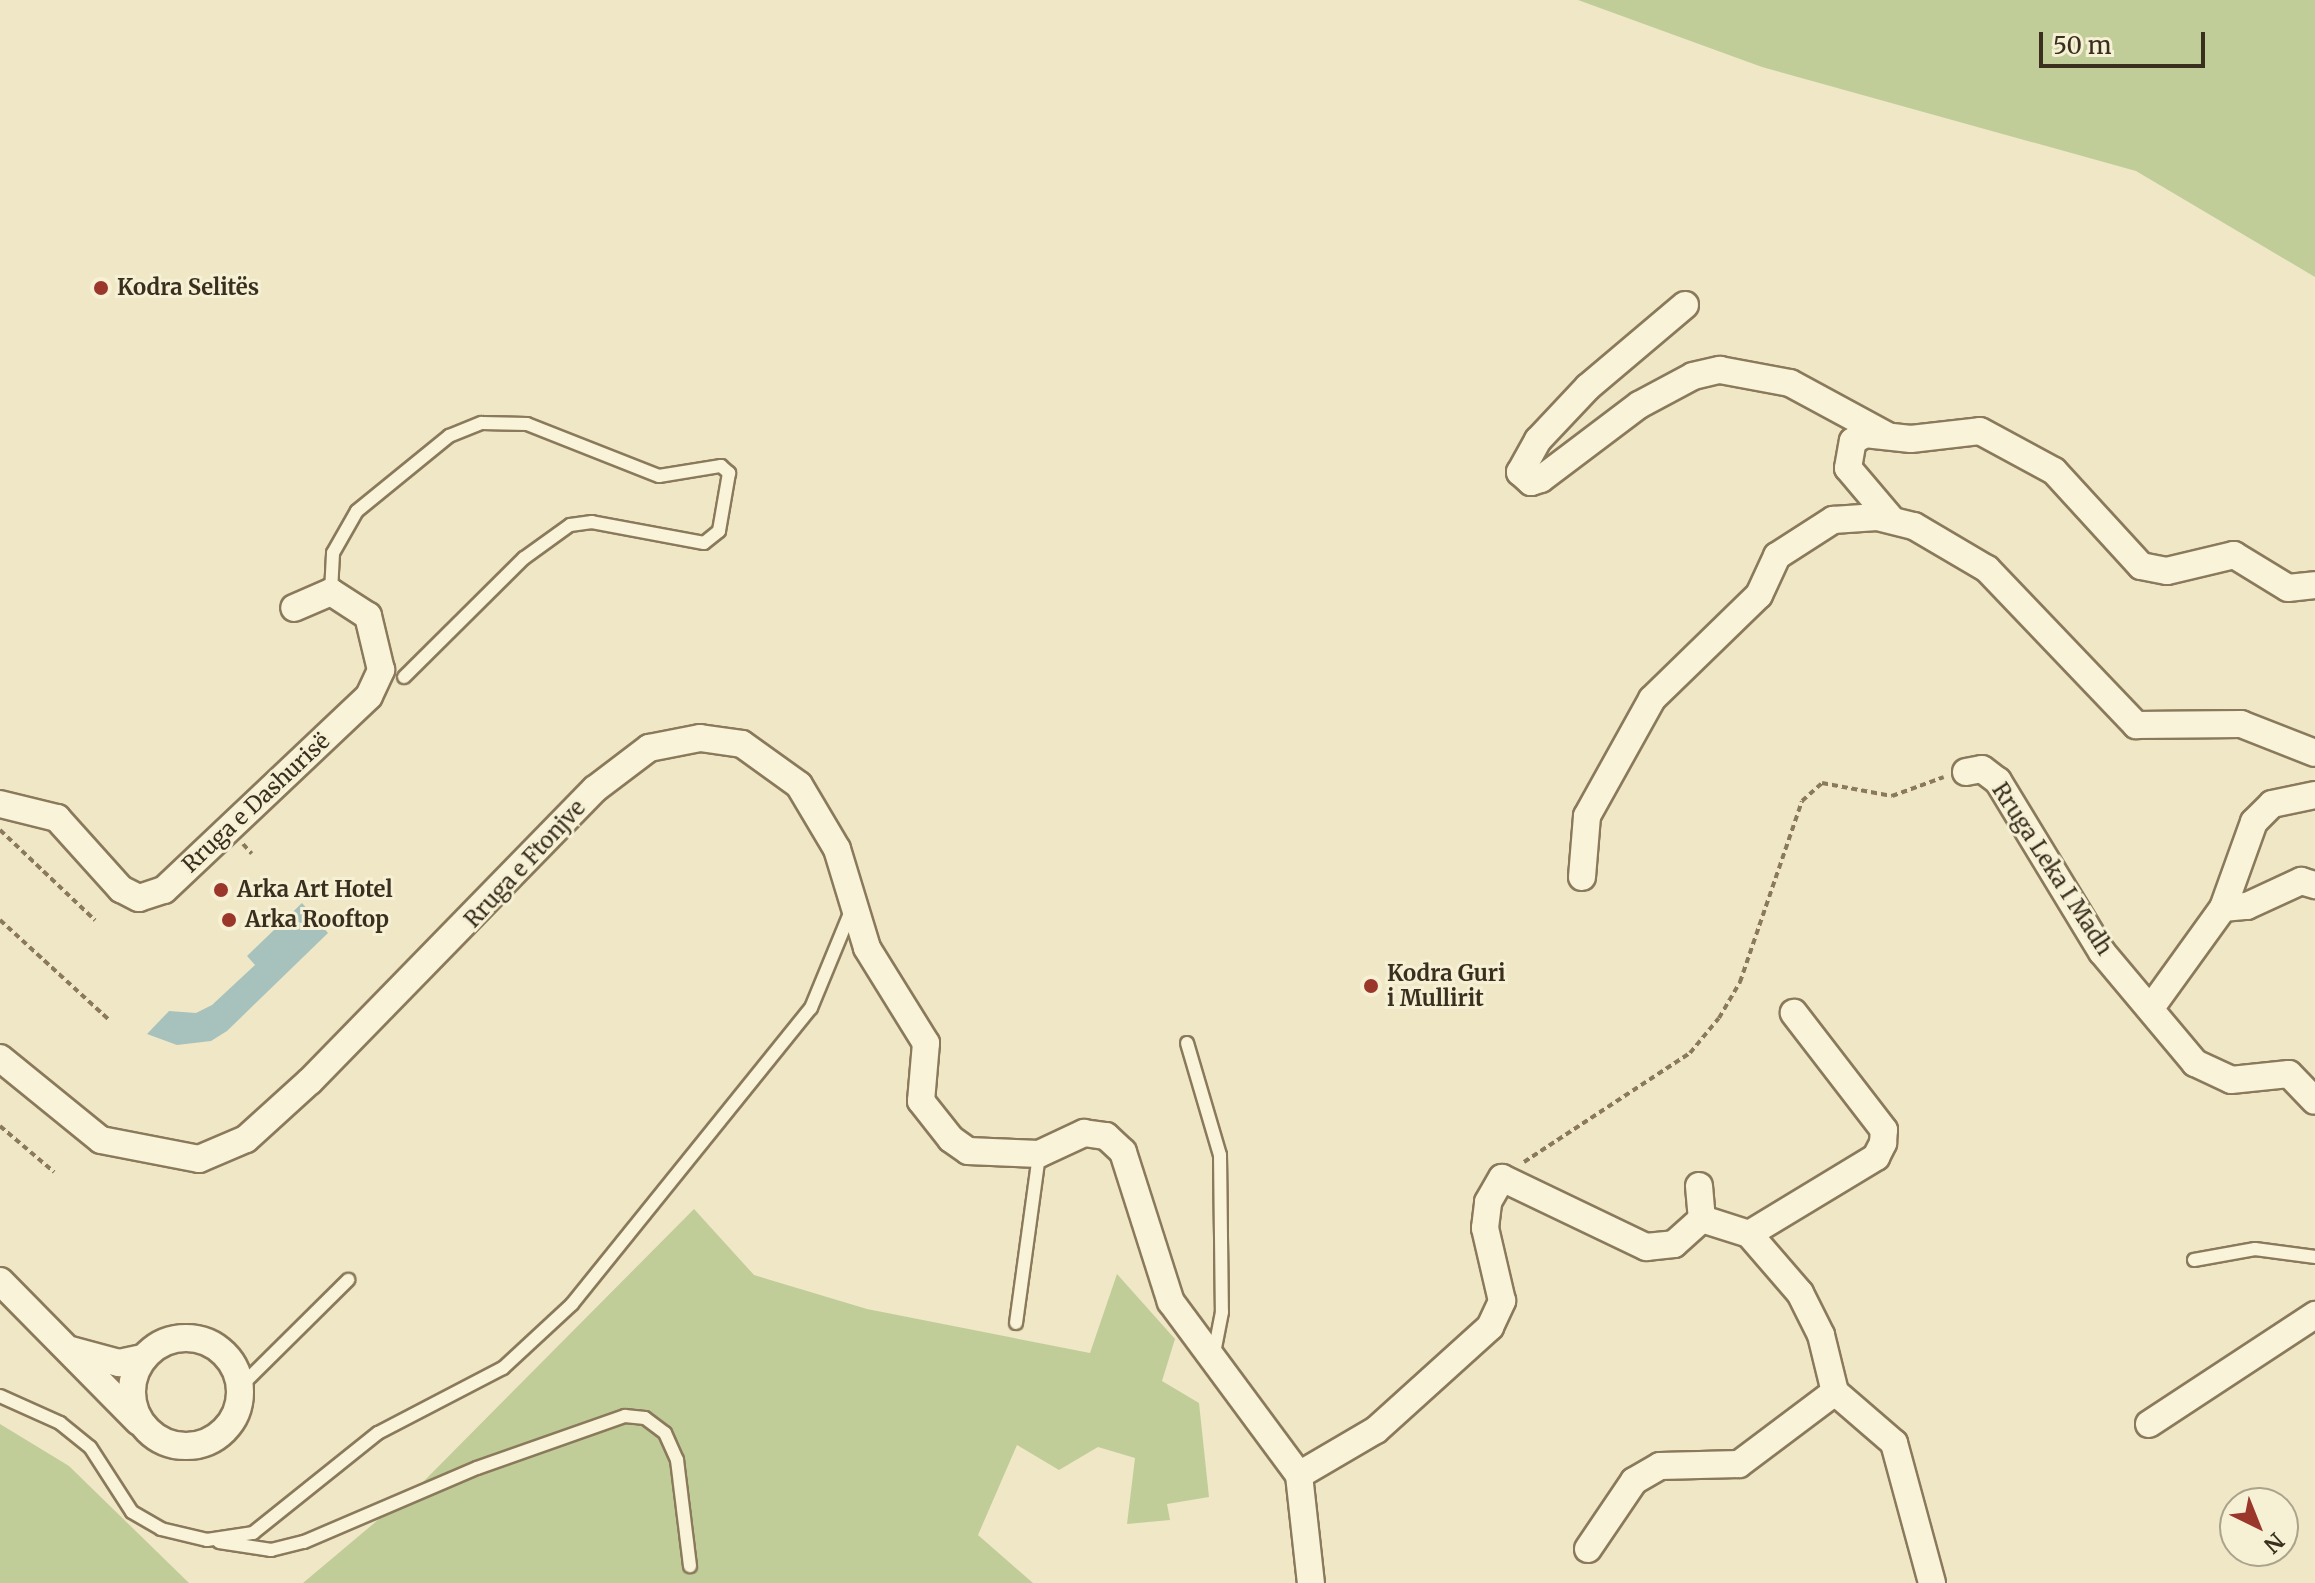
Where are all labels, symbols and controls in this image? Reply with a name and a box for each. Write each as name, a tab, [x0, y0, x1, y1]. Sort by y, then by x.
scale bar	[2043, 16, 2209, 66]
text: 50 m	[2053, 30, 2112, 61]
place label: Kodra Selitës	[117, 275, 259, 301]
marker: Kodra Selitës	[92, 279, 110, 297]
street label: Rruga e Dashurisë	[177, 728, 335, 878]
street label: Rruga Leka I Madh	[1986, 778, 2118, 960]
street label: Rruga e Ftonjve	[459, 795, 591, 933]
place label: Arka Art Hotel	[237, 877, 393, 903]
marker: Arka Art Hotel	[212, 881, 230, 899]
place label: Arka Rooftop	[245, 907, 389, 933]
marker: Arka Rooftop	[220, 911, 238, 929]
place label: Kodra Guri i Mullirit	[1387, 960, 1505, 1012]
marker: Kodra Guri i Mullirit	[1362, 977, 1380, 995]
north arrow	[2219, 1487, 2299, 1567]
text: N	[2258, 1527, 2290, 1559]

